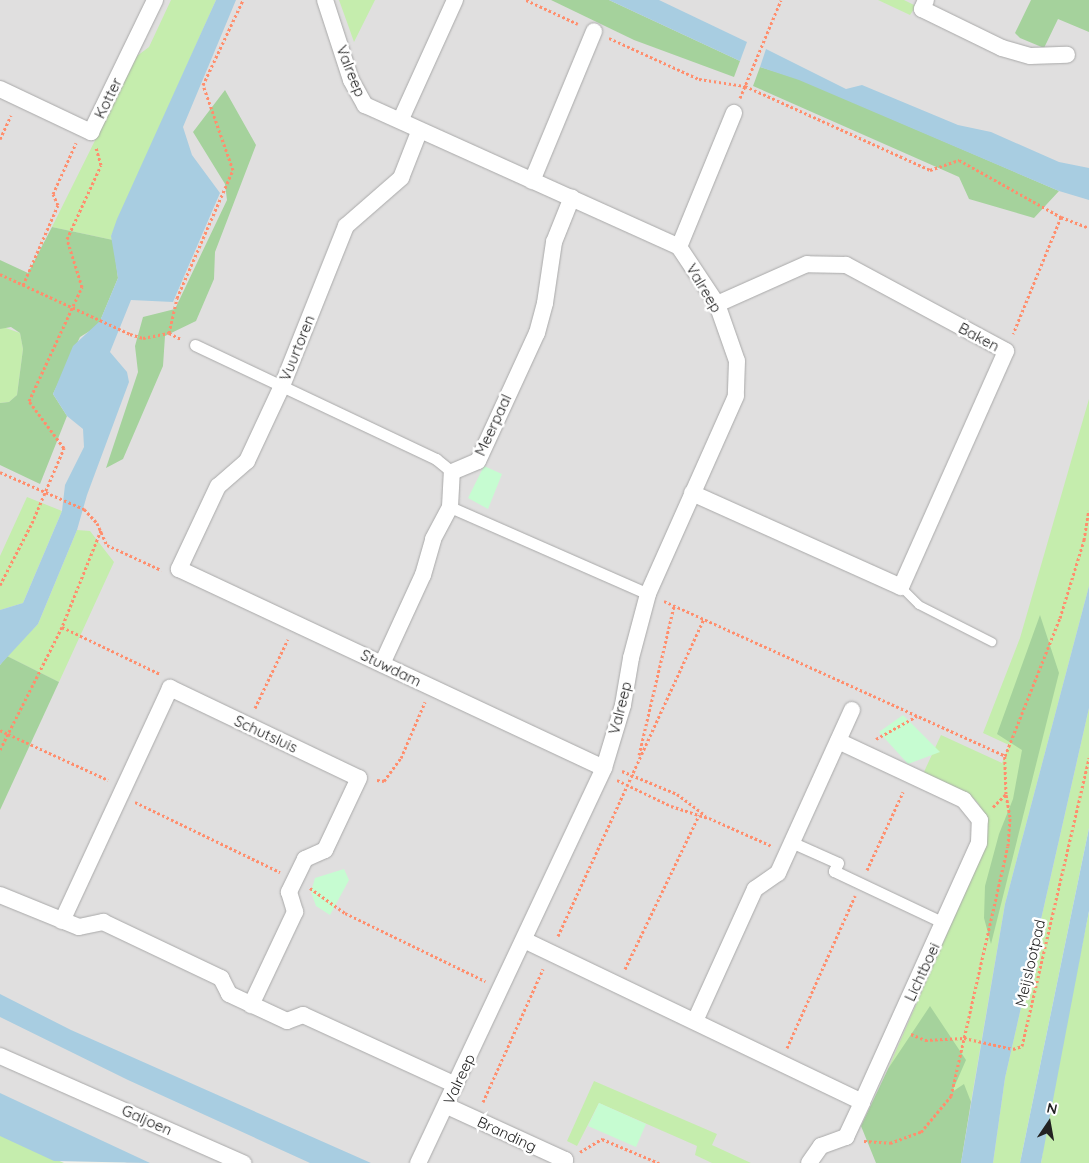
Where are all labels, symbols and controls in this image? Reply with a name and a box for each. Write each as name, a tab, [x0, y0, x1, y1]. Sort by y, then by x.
street label: Valreep	[333, 43, 369, 99]
street label: Kotter	[90, 75, 126, 121]
street label: Valreep	[682, 260, 726, 316]
street label: Vuurtoren	[276, 312, 318, 384]
street label: Baken	[955, 319, 1003, 355]
street label: Meerpaal	[471, 391, 515, 459]
street label: Stuwdam	[358, 646, 424, 690]
street label: Valreep	[605, 680, 635, 736]
street label: Schutsluis	[231, 712, 301, 756]
street label: Meijslootpad	[1011, 918, 1049, 1008]
street label: Lichtboei	[901, 940, 943, 1004]
street label: Valreep	[439, 1051, 479, 1107]
north arrow	[1024, 1098, 1074, 1148]
text: N	[1045, 1098, 1059, 1118]
street label: Galjoen	[119, 1101, 175, 1139]
street label: Branding	[474, 1112, 540, 1156]

